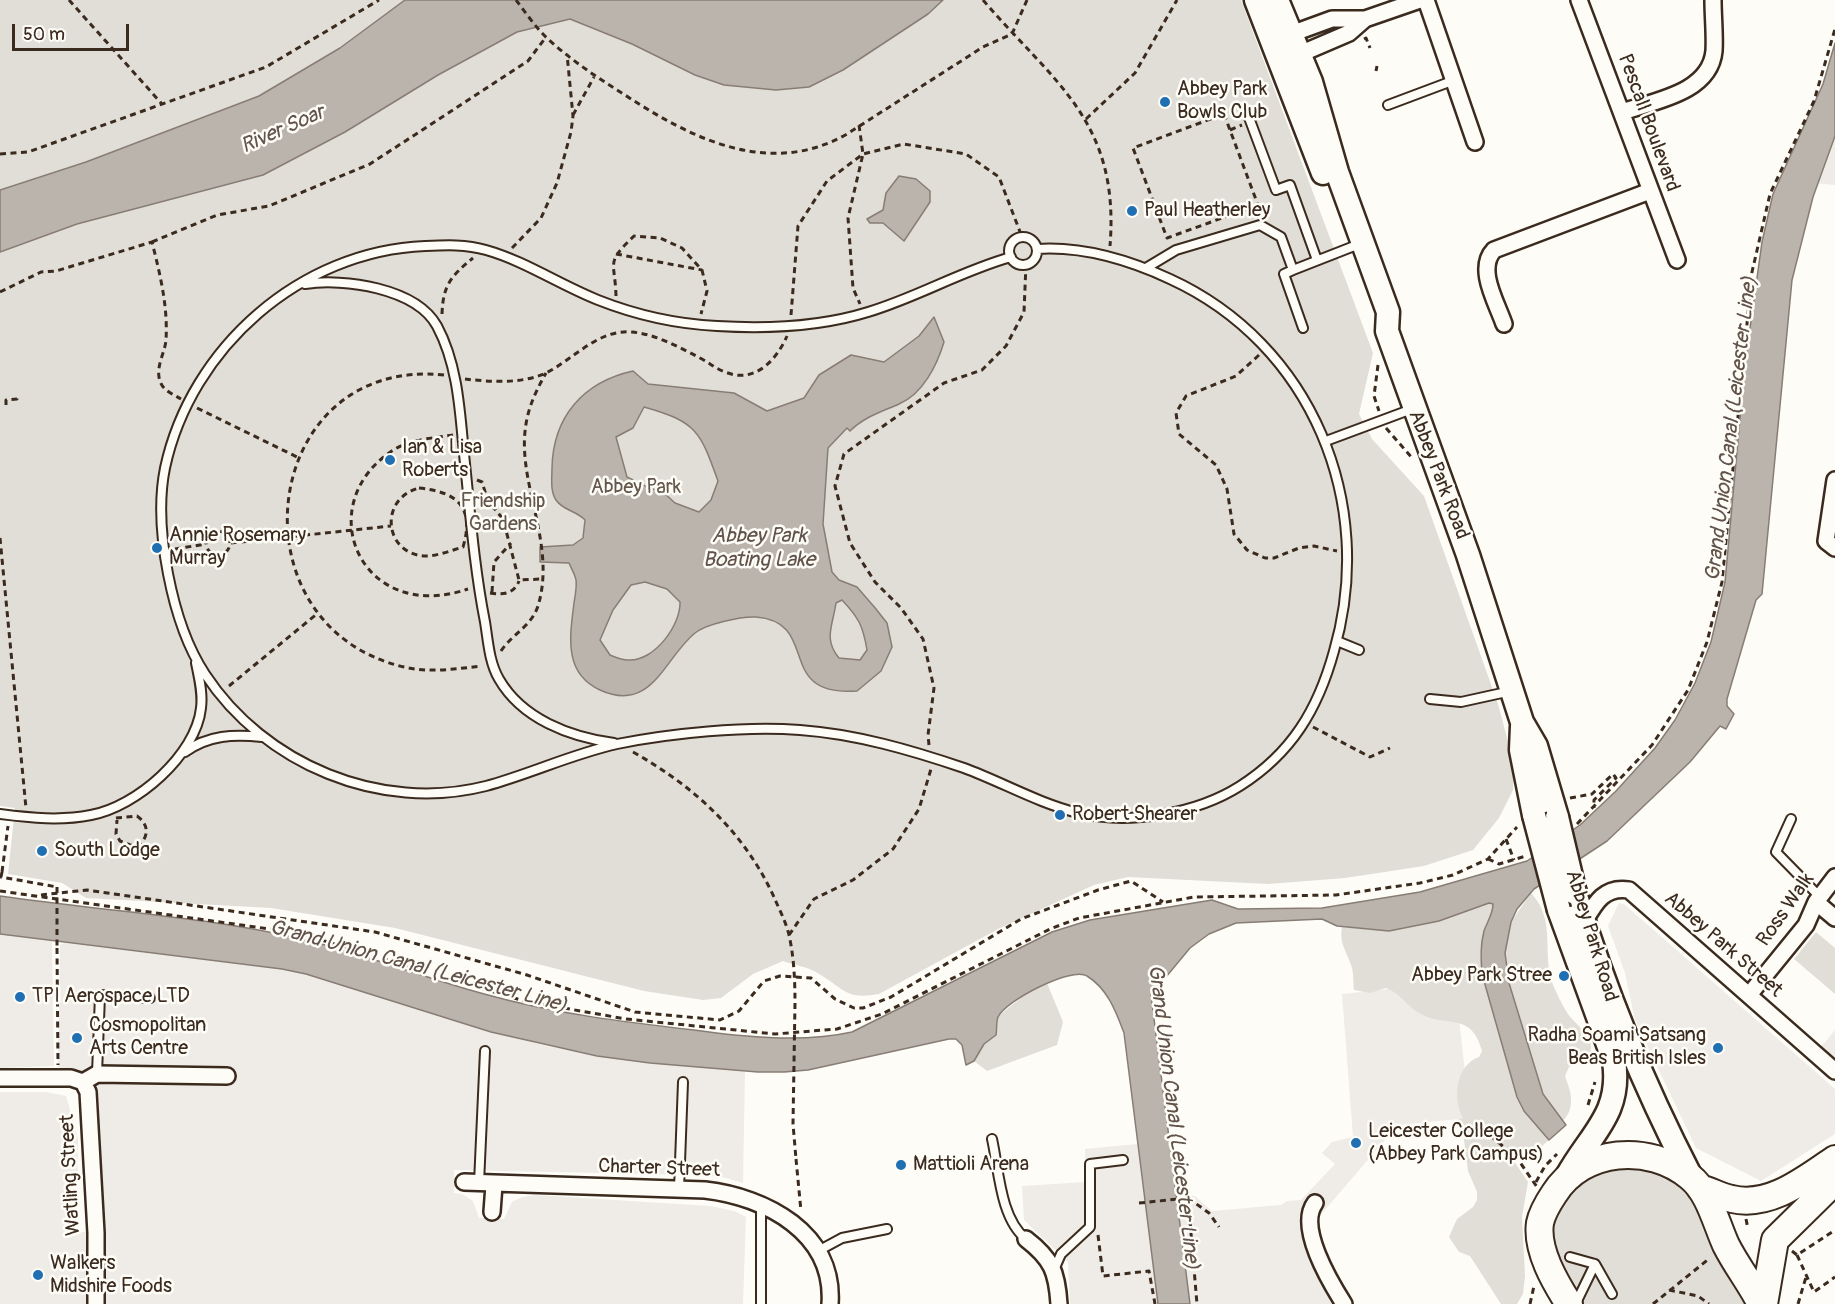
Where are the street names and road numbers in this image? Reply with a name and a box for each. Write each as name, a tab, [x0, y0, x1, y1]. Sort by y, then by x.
street label: Pescall Boulevard	[1612, 51, 1684, 195]
street label: Abbey Park Road	[1402, 407, 1474, 543]
street label: Abbey Park Road	[1560, 867, 1622, 1005]
street label: Ross Walk	[1752, 869, 1820, 951]
street label: Abbey Park Street	[1659, 887, 1787, 1003]
street label: Watling Street	[56, 1113, 86, 1237]
street label: Charter Street	[598, 1155, 720, 1183]

